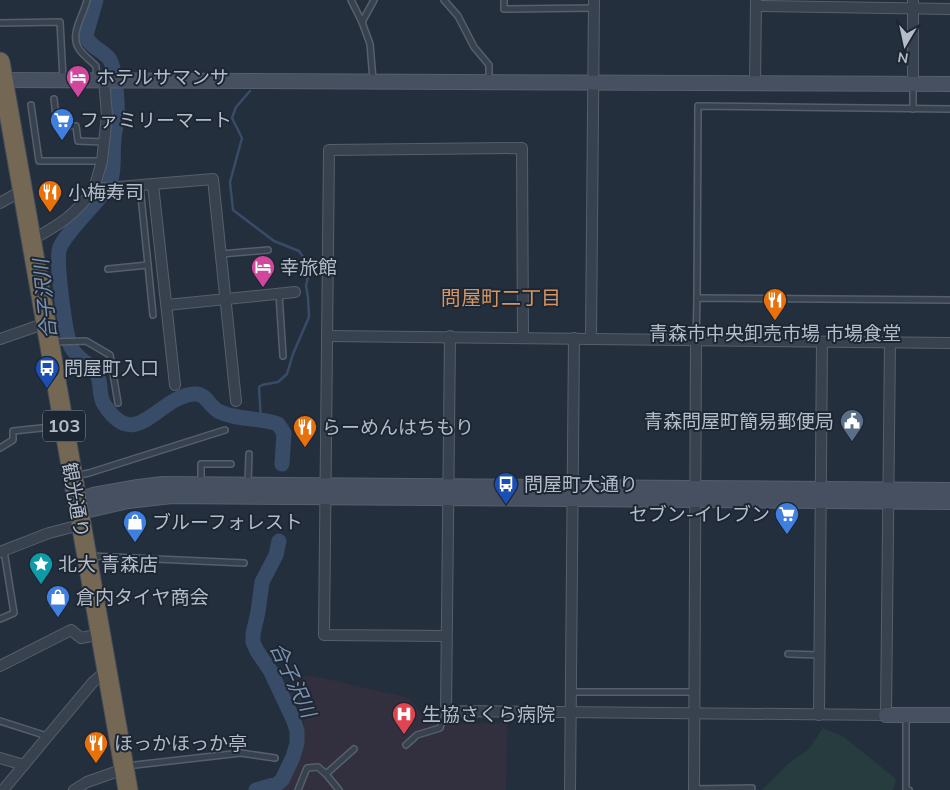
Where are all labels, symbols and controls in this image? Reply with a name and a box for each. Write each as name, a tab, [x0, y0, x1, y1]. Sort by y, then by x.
north arrow	[880, 20, 930, 70]
text: N	[896, 48, 910, 68]
hotel icon: ホテルサマンサ	[65, 64, 91, 98]
place label: ホテルサマンサ	[96, 65, 229, 89]
supermarket icon: ファミリーマート	[49, 107, 75, 141]
place label: ファミリーマート	[80, 108, 232, 132]
restaurant icon: 小梅寿司	[37, 179, 63, 213]
place label: 小梅寿司	[68, 180, 144, 204]
hotel icon: 幸旅館	[250, 254, 276, 288]
place label: 幸旅館	[280, 255, 337, 279]
water label: 合子沢川	[28, 256, 61, 340]
district label: 問屋町二丁目	[441, 285, 561, 310]
restaurant icon: 青森市中央卸売市場 市場食堂	[762, 287, 788, 321]
place label: 青森市中央卸売市場 市場食堂	[649, 321, 901, 345]
bus stop icon: 問屋町入口	[34, 355, 60, 389]
place label: 問屋町入口	[64, 356, 159, 380]
public building icon: 青森問屋町簡易郵便局	[839, 408, 865, 442]
place label: 青森問屋町簡易郵便局	[644, 409, 834, 433]
road number: 103	[43, 411, 85, 442]
restaurant icon: らーめんはちもり	[292, 414, 318, 448]
place label: らーめんはちもり	[322, 415, 474, 439]
street label: 観光通り	[58, 460, 94, 540]
bus stop icon: 問屋町大通り	[493, 471, 519, 505]
place label: 問屋町大通り	[524, 472, 638, 496]
supermarket icon: セブン-イレブン	[774, 501, 800, 535]
place label: セブン-イレブン	[629, 502, 770, 526]
shop icon: ブルーフォレスト	[122, 509, 148, 543]
place label: ブルーフォレスト	[152, 510, 303, 534]
place icon: 北大 青森店	[28, 551, 54, 585]
place label: 北大 青森店	[58, 552, 158, 576]
shop icon: 倉内タイヤ商会	[45, 584, 71, 618]
place label: 倉内タイヤ商会	[76, 585, 208, 609]
water label: 合子沢川	[265, 638, 323, 723]
hospital icon: 生協さくら病院	[391, 701, 417, 735]
place label: 生協さくら病院	[422, 702, 555, 726]
restaurant icon: ほっかほっか亭	[83, 730, 109, 764]
place label: ほっかほっか亭	[114, 731, 247, 755]

